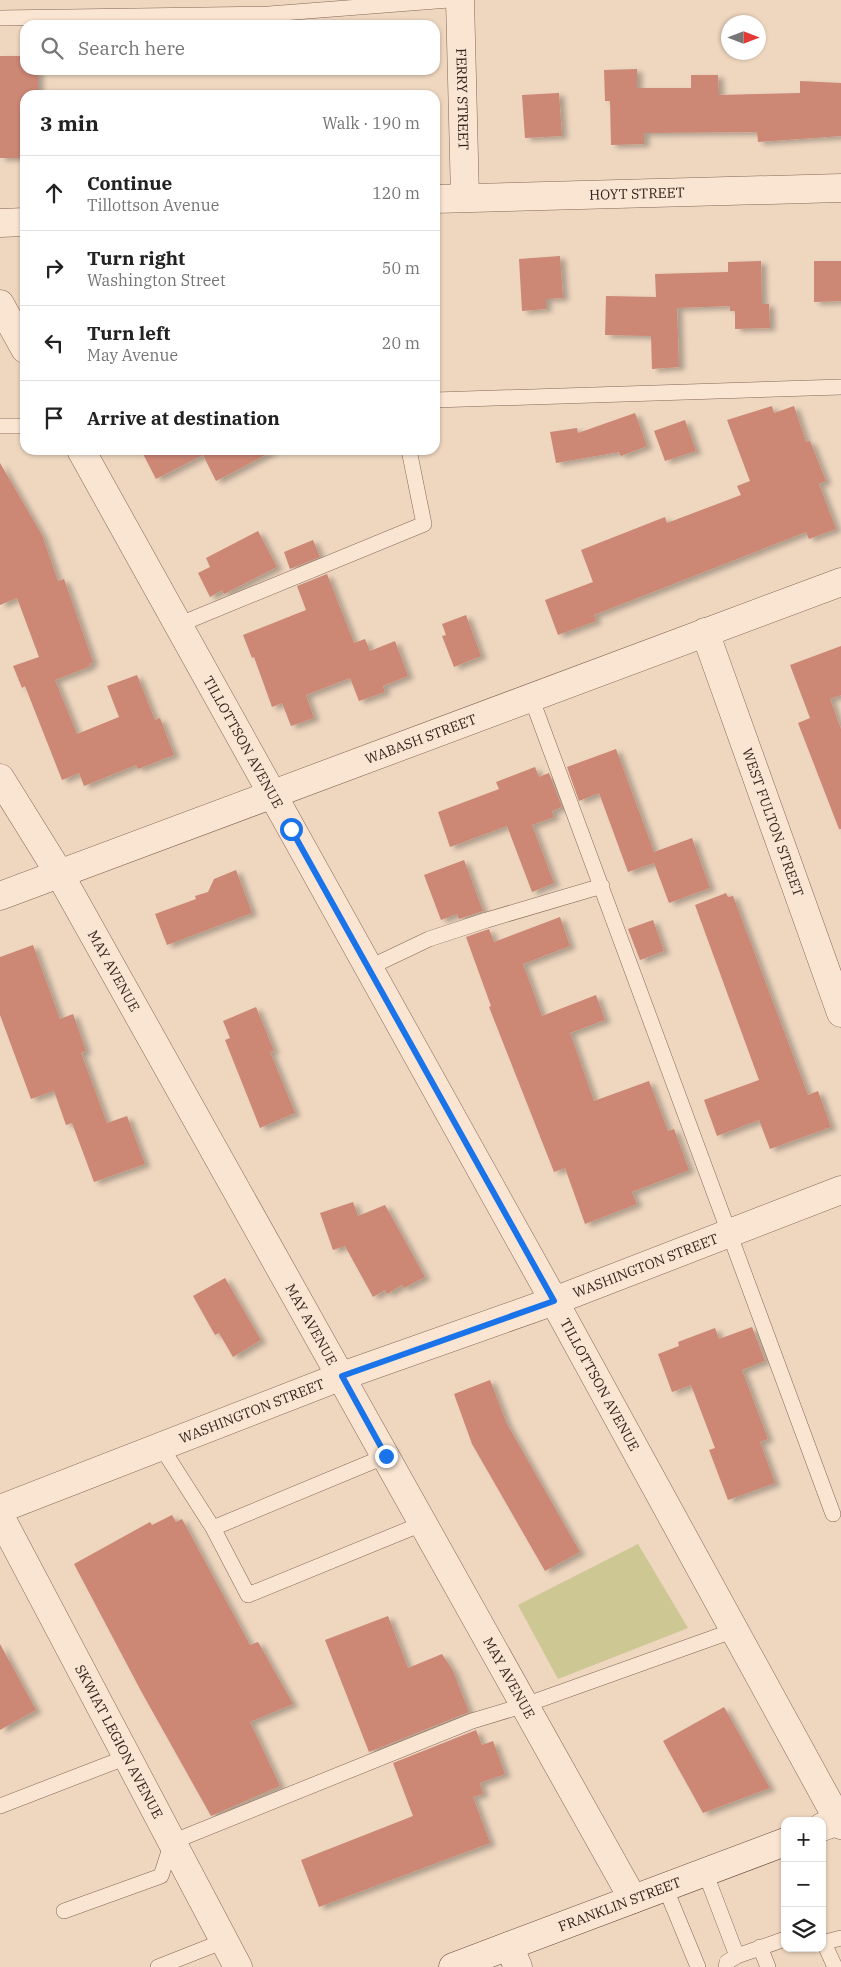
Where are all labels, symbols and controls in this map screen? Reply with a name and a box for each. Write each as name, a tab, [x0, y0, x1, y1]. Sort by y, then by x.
north arrow	[721, 15, 766, 60]
search box	[20, 20, 440, 75]
icon: search	[38, 34, 66, 62]
text: Search here	[78, 36, 185, 60]
street label: FERRY STREET	[452, 48, 473, 150]
text: 3 min	[40, 109, 99, 137]
text: Walk · 190 m	[322, 113, 420, 133]
text: Continue	[87, 171, 172, 195]
icon: ahead	[40, 179, 68, 207]
text: 120 m	[372, 183, 420, 203]
street label: HOYT STREET	[589, 183, 685, 204]
text: Tillottson Avenue	[87, 195, 219, 215]
text: Turn right	[87, 246, 185, 270]
icon: right	[40, 254, 68, 282]
text: 50 m	[382, 258, 420, 278]
text: Washington Street	[87, 270, 226, 290]
text: Turn left	[87, 321, 170, 345]
icon: left	[40, 329, 68, 357]
text: 20 m	[382, 333, 420, 353]
text: May Avenue	[87, 345, 178, 365]
icon: arrive	[40, 404, 68, 432]
text: Arrive at destination	[87, 406, 280, 430]
street label: TILLOTTSON AVENUE	[199, 673, 287, 811]
street label: WABASH STREET	[362, 710, 479, 768]
street label: WEST FULTON STREET	[738, 746, 808, 899]
route start	[280, 818, 303, 841]
street label: MAY AVENUE	[84, 927, 144, 1015]
street label: WASHINGTON STREET	[570, 1229, 721, 1302]
street label: MAY AVENUE	[282, 1280, 341, 1368]
street label: TILLOTTSON AVENUE	[556, 1315, 643, 1454]
street label: WASHINGTON STREET	[176, 1375, 327, 1448]
route end	[375, 1445, 398, 1468]
street label: MAY AVENUE	[479, 1634, 539, 1722]
street label: SKWIAT LEGION AVENUE	[71, 1661, 167, 1822]
map controls	[781, 1817, 826, 1952]
button: +	[781, 1817, 826, 1862]
button: −	[781, 1862, 826, 1907]
street label: FRANKLIN STREET	[556, 1873, 684, 1936]
button: layers	[781, 1907, 826, 1952]

